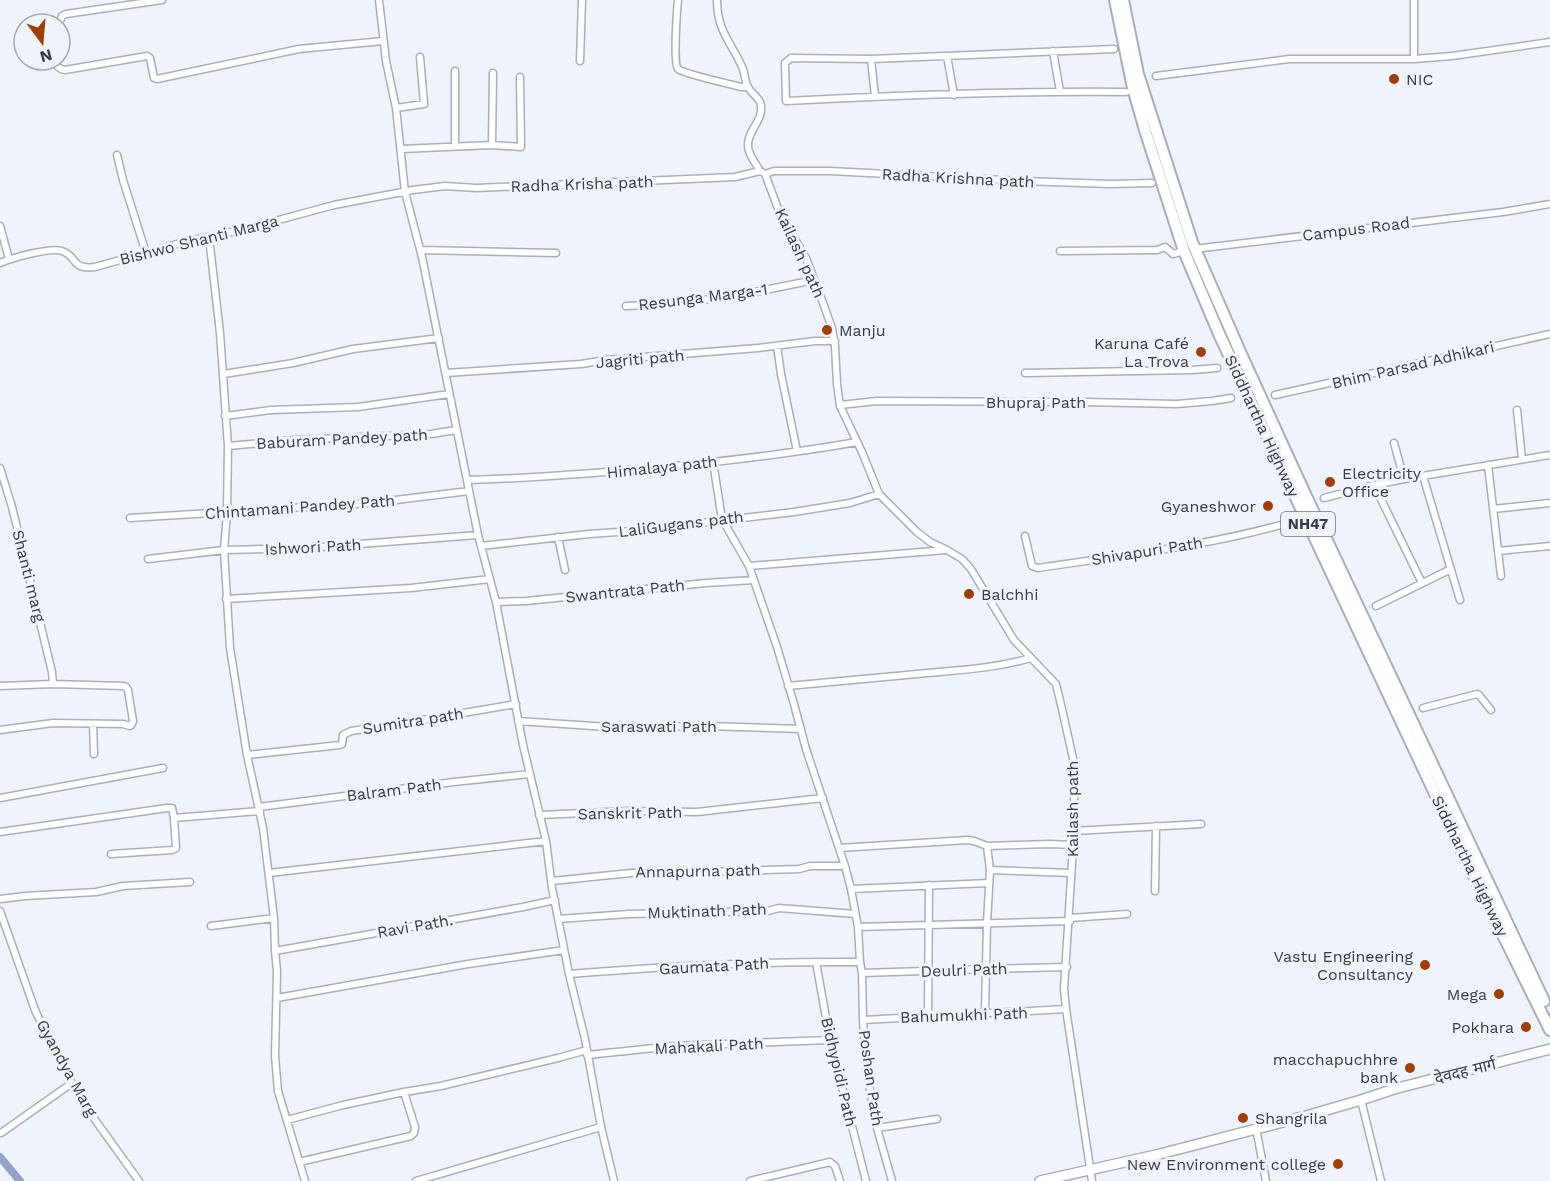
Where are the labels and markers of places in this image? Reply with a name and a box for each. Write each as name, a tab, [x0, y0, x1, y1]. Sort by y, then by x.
place label: NIC	[1406, 70, 1433, 89]
marker: NIC	[1387, 72, 1401, 86]
place label: Manju	[839, 321, 886, 340]
marker: Manju	[820, 323, 834, 337]
place label: Karuna Café La Trova	[1094, 334, 1189, 371]
marker: Karuna Café La Trova	[1194, 345, 1208, 359]
place label: Electricity Office	[1342, 464, 1422, 501]
marker: Electricity Office	[1323, 475, 1337, 489]
place label: Gyaneshwor	[1161, 497, 1256, 516]
marker: Gyaneshwor	[1261, 499, 1275, 513]
place label: Balchhi	[981, 585, 1038, 604]
marker: Balchhi	[962, 587, 976, 601]
place label: Vastu Engineering Consultancy	[1274, 947, 1414, 984]
marker: Vastu Engineering Consultancy	[1418, 958, 1432, 972]
place label: Mega	[1447, 985, 1487, 1004]
marker: Mega	[1492, 987, 1506, 1001]
place label: Pokhara	[1451, 1018, 1514, 1037]
marker: Pokhara	[1519, 1020, 1533, 1034]
place label: macchapuchhre bank	[1273, 1050, 1398, 1087]
marker: macchapuchhre bank	[1403, 1061, 1417, 1075]
place label: Shangrila	[1255, 1109, 1327, 1128]
marker: Shangrila	[1236, 1111, 1250, 1125]
place label: New Environment college	[1127, 1155, 1326, 1174]
marker: New Environment college	[1331, 1157, 1345, 1171]

